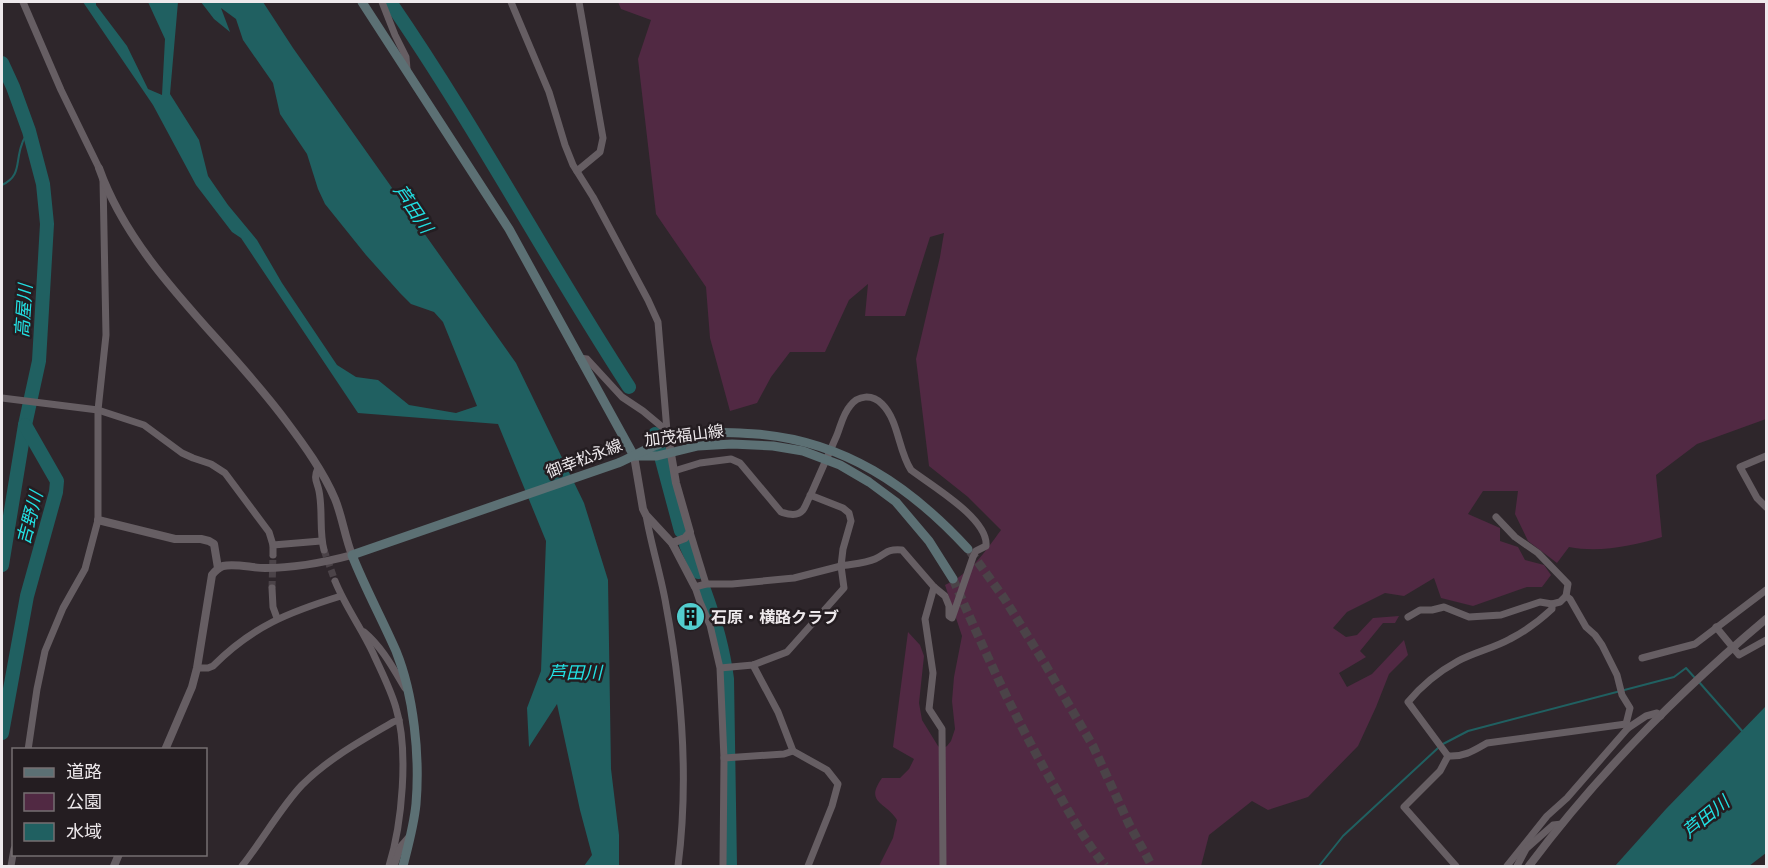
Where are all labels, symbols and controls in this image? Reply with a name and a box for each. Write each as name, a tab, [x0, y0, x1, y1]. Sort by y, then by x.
water label: 芦田川	[388, 179, 440, 240]
water label: 高屋川	[9, 281, 38, 339]
street label: 加茂福山線	[643, 419, 725, 451]
street label: 御幸松永線	[543, 433, 625, 483]
water label: 吉野川	[10, 487, 49, 547]
building icon: 石原・横路クラブ	[674, 601, 706, 633]
place label: 石原・横路クラブ	[711, 606, 839, 628]
water label: 芦田川	[548, 660, 604, 685]
legend	[12, 748, 207, 856]
text: 道路	[66, 759, 102, 784]
text: 公園	[66, 789, 102, 814]
water label: 芦田川	[1677, 789, 1736, 843]
text: 水域	[66, 819, 102, 844]

